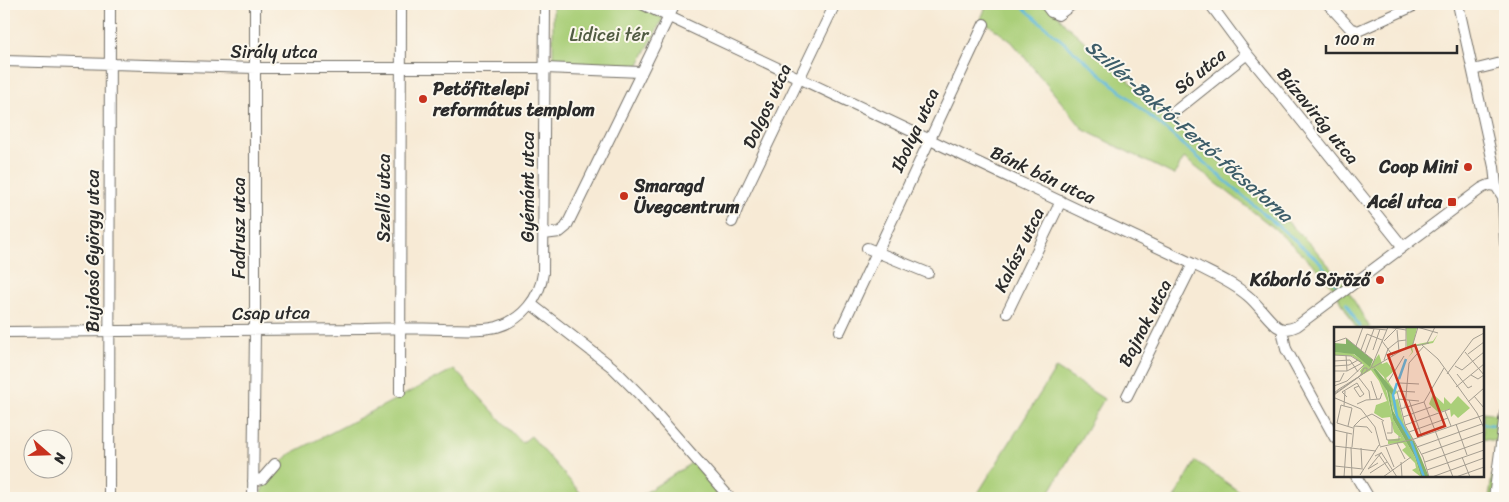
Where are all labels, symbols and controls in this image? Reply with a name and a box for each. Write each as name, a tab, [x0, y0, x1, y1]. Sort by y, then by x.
park label: Lidicei tér	[570, 19, 650, 51]
scale bar	[1326, 22, 1458, 54]
text: 100 m	[1334, 27, 1375, 53]
water label: Szillér-Baktó-Fertő-főcsatorna	[1078, 31, 1301, 232]
street label: Sirály utca	[230, 36, 318, 68]
street label: Só utca	[1166, 39, 1234, 103]
street label: Dolgos utca	[733, 58, 801, 154]
street label: Búzavirág utca	[1269, 60, 1367, 172]
place label: Petőfitelepi református templom	[432, 73, 595, 126]
street label: Ibolya utca	[881, 83, 948, 178]
marker: Petőfitelepi református templom	[417, 93, 429, 105]
street label: Gyémánt utca	[512, 131, 544, 242]
street label: Bánk bán utca	[985, 137, 1102, 214]
place label: Coop Mini	[1378, 151, 1459, 183]
street label: Szellő utca	[368, 154, 400, 242]
marker: Coop Mini	[1462, 161, 1474, 173]
street label: Bujdosó György utca	[77, 169, 109, 332]
place label: Smaragd Üvegcentrum	[633, 170, 739, 223]
street label: Fadrusz utca	[223, 177, 255, 279]
place label: Acél utca	[1366, 186, 1443, 218]
marker: Smaragd Üvegcentrum	[618, 190, 630, 202]
marker: Acél utca	[1446, 196, 1458, 208]
street label: Kalász utca	[985, 202, 1053, 298]
place label: Kóborló Söröző	[1249, 264, 1372, 296]
street label: Bajnok utca	[1109, 273, 1181, 373]
marker: Kóborló Söröző	[1374, 274, 1386, 286]
street label: Csap utca	[232, 296, 310, 330]
inset map	[1334, 327, 1484, 477]
north arrow	[22, 430, 72, 480]
text: N	[46, 449, 73, 467]

